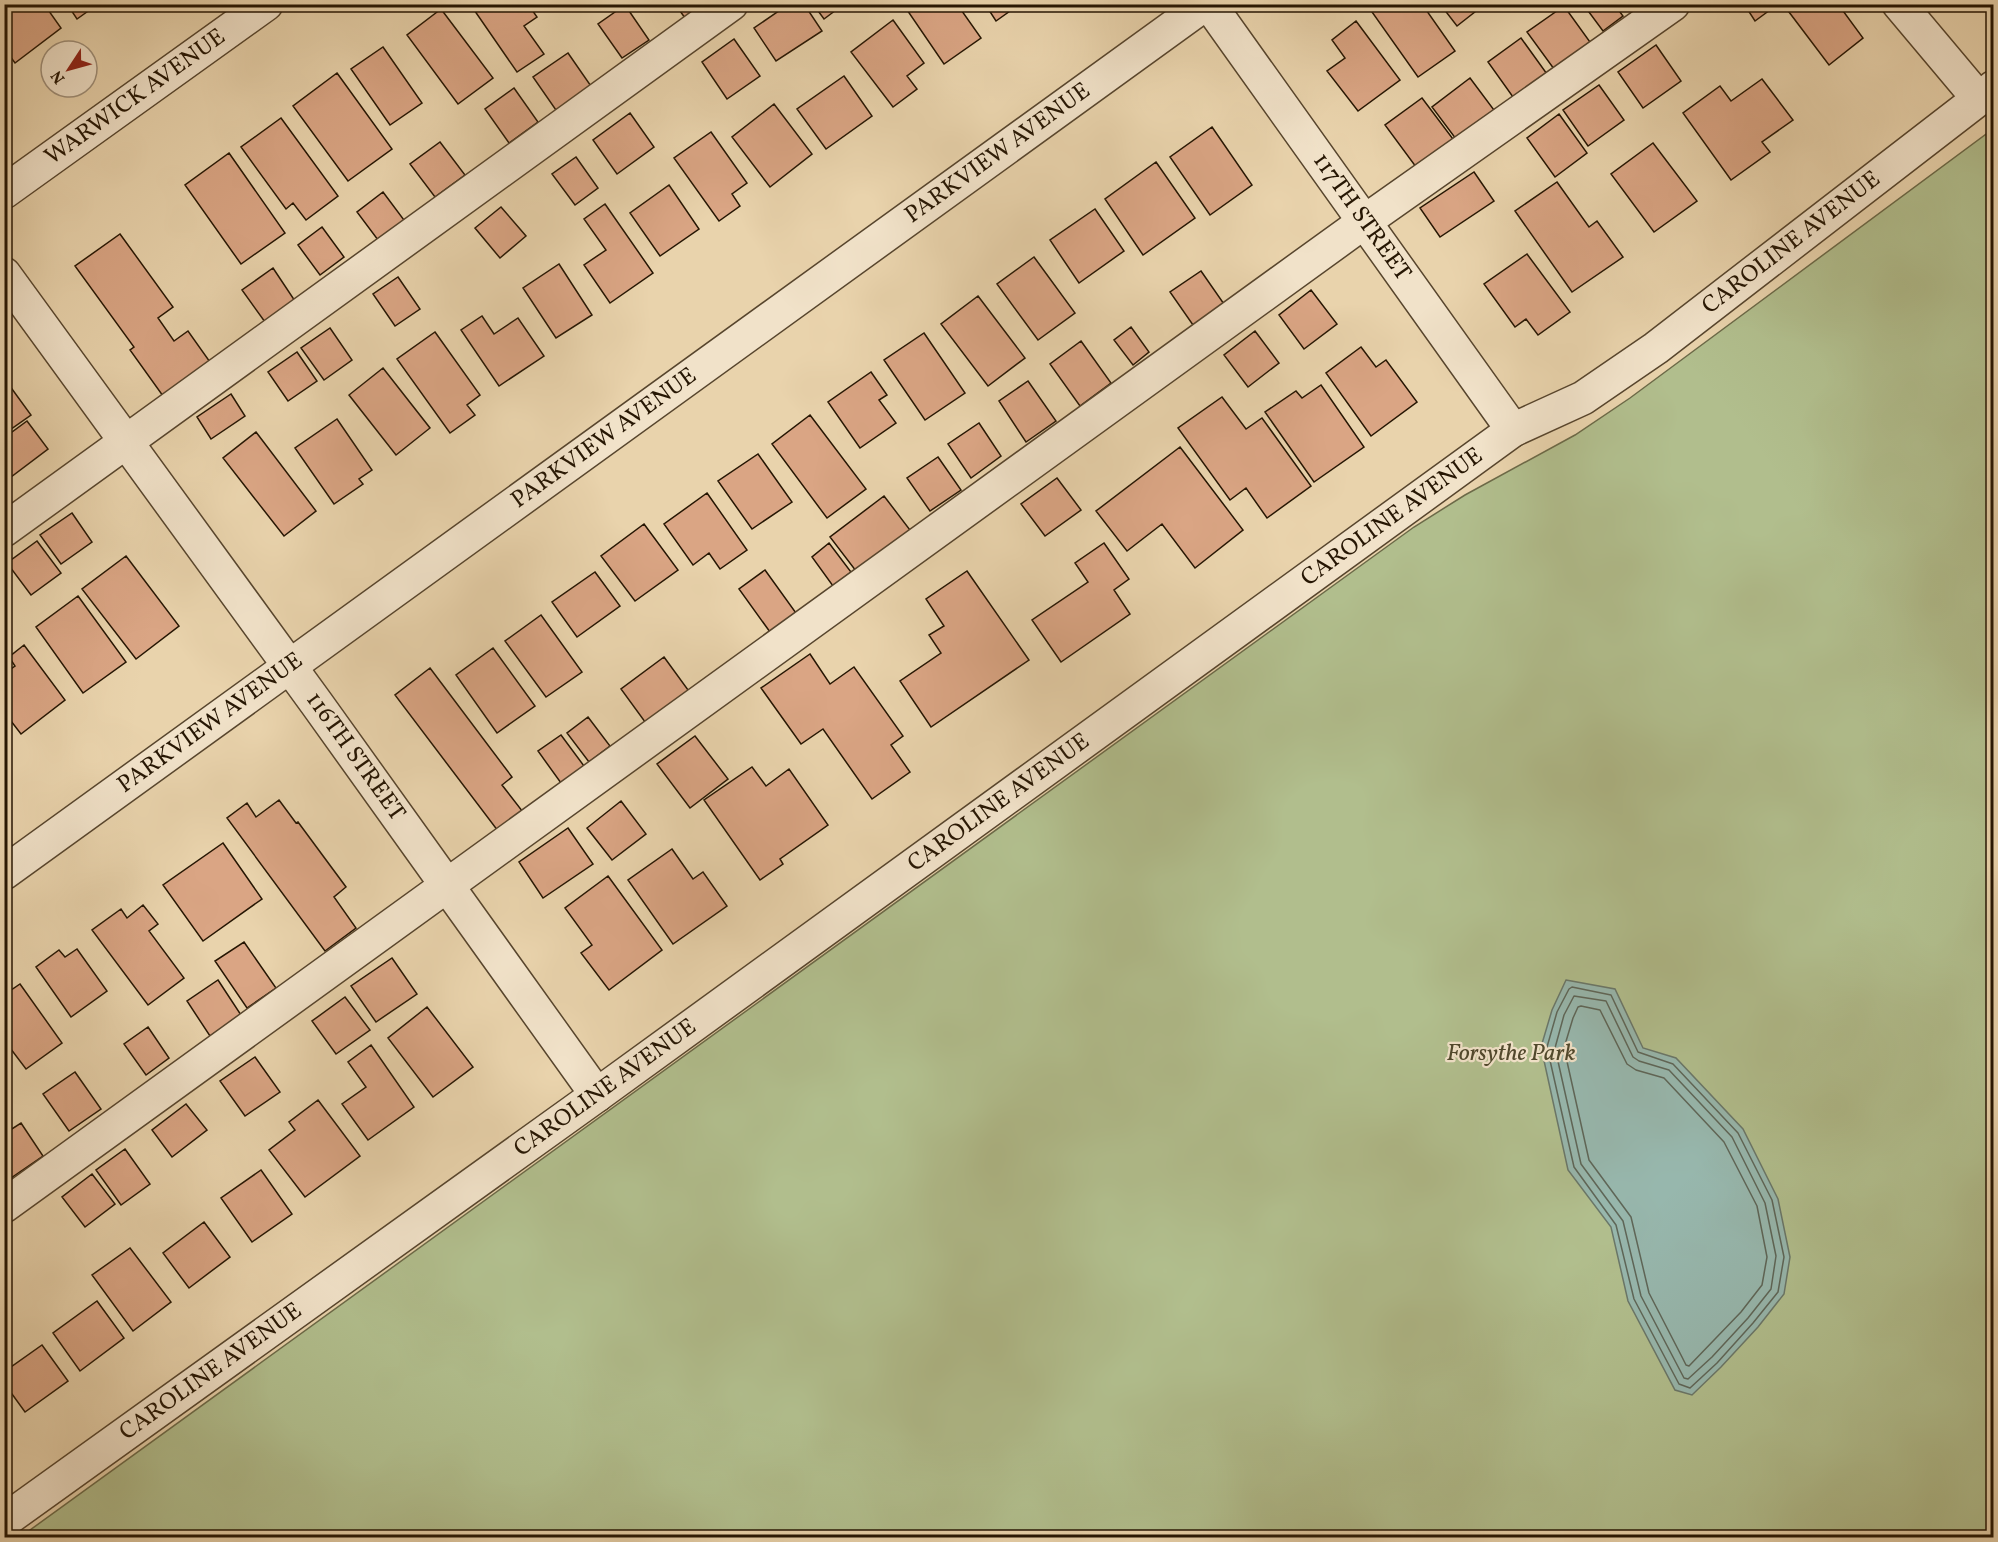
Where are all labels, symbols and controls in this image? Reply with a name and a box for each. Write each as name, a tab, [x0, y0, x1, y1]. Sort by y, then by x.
street label: WARWICK AVENUE	[39, 23, 231, 173]
north arrow	[39, 39, 99, 99]
street label: PARKVIEW AVENUE	[898, 75, 1098, 232]
street label: 117TH STREET	[1304, 146, 1419, 288]
street label: CAROLINE AVENUE	[1695, 163, 1888, 323]
street label: PARKVIEW AVENUE	[505, 360, 704, 517]
street label: CAROLINE AVENUE	[1294, 440, 1490, 595]
street label: PARKVIEW AVENUE	[111, 645, 310, 802]
street label: 116TH STREET	[297, 685, 413, 829]
street label: CAROLINE AVENUE	[901, 725, 1097, 881]
street label: CAROLINE AVENUE	[507, 1011, 704, 1166]
park label: Forsythe Park	[1446, 1037, 1576, 1071]
street label: CAROLINE AVENUE	[113, 1295, 309, 1450]

